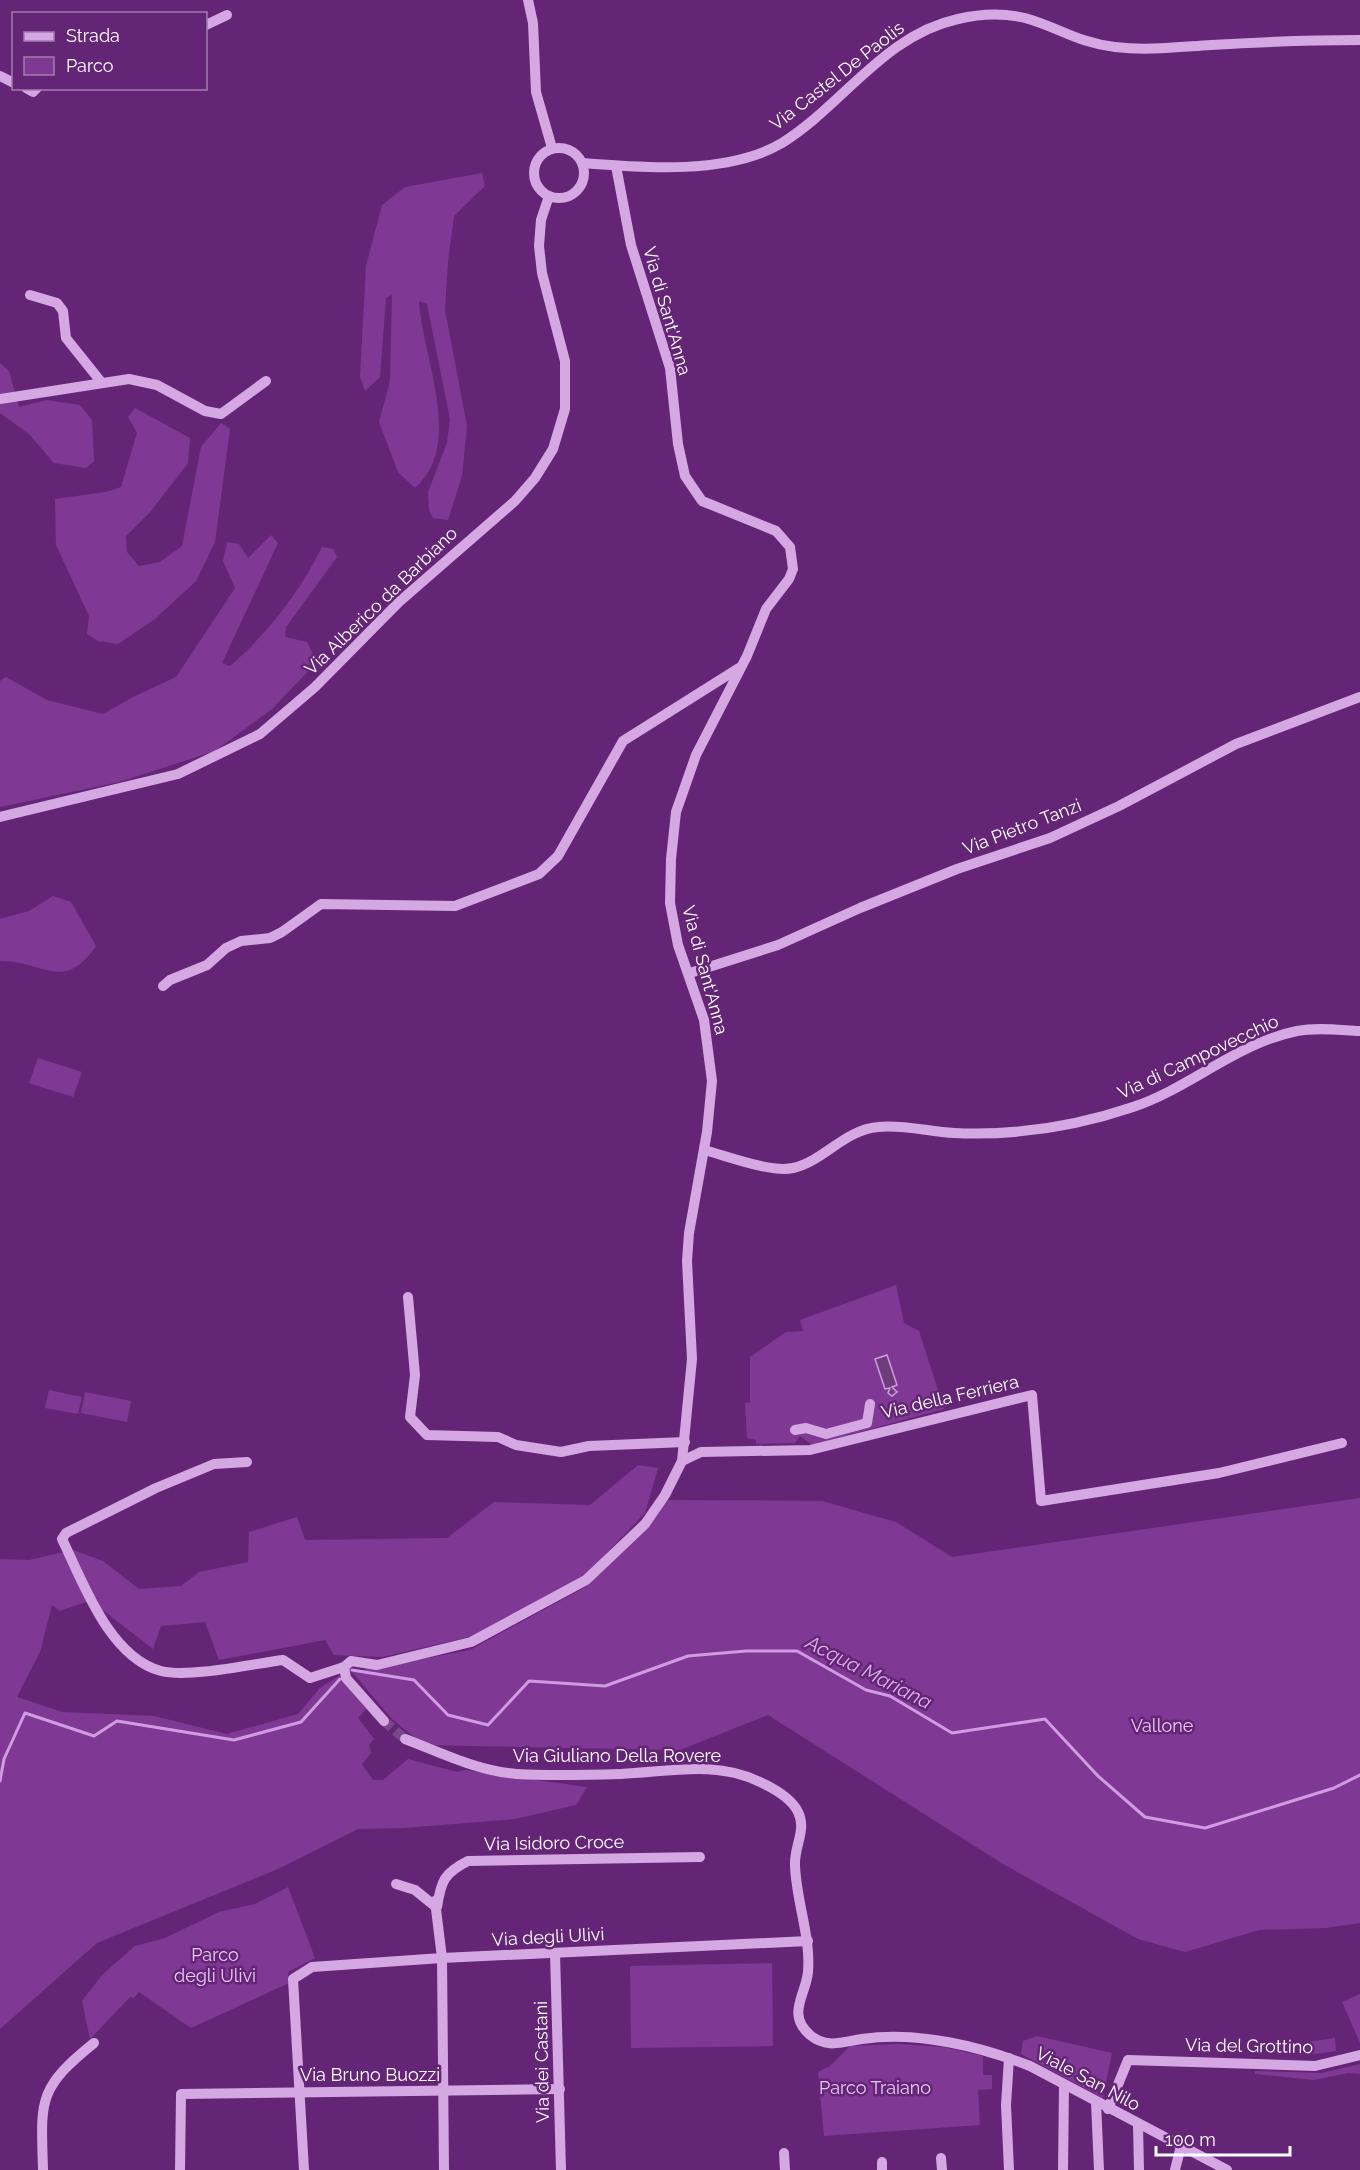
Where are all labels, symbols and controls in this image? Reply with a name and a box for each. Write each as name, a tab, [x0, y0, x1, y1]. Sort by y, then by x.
legend	[12, 12, 207, 90]
street label: Via Castel De Paolis	[766, 17, 908, 134]
text: Strada	[66, 25, 120, 46]
text: Parco	[66, 55, 114, 76]
street label: Via di Sant'Anna	[639, 244, 696, 378]
street label: Via Alberico da Barbiano	[300, 522, 461, 679]
street label: Via Pietro Tanzi	[960, 794, 1084, 859]
street label: Via di Sant'Anna	[678, 903, 733, 1037]
street label: Via di Campovecchio	[1114, 1010, 1282, 1103]
street label: Via della Ferriera	[879, 1371, 1021, 1423]
water label: Acqua Mariana	[801, 1630, 936, 1714]
park label: Vallone	[1131, 1715, 1194, 1736]
street label: Via Giuliano Della Rovere	[513, 1745, 722, 1766]
street label: Via Isidoro Croce	[484, 1831, 625, 1854]
street label: Via degli Ulivi	[491, 1923, 605, 1950]
park label: Parco degli Ulivi	[174, 1944, 256, 1986]
street label: Via dei Castani	[530, 2001, 553, 2123]
street label: Via del Grottino	[1185, 2034, 1313, 2057]
street label: Viale San Nilo	[1032, 2042, 1144, 2115]
street label: Via Bruno Buozzi	[300, 2064, 440, 2085]
park label: Parco Traiano	[819, 2077, 931, 2098]
scale bar	[1156, 2119, 1290, 2157]
text: 100 m	[1165, 2129, 1216, 2150]

